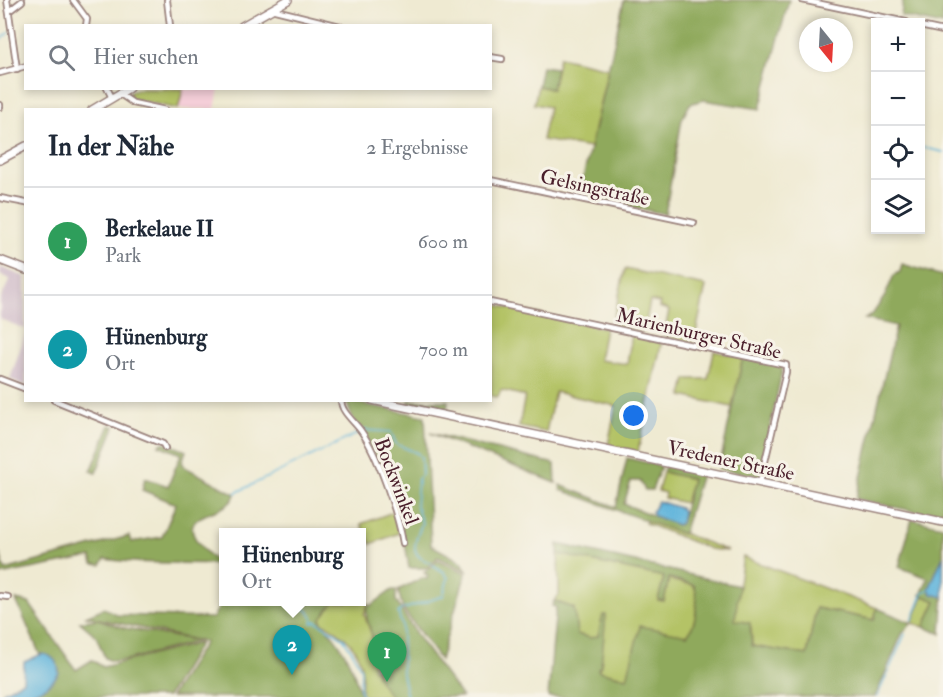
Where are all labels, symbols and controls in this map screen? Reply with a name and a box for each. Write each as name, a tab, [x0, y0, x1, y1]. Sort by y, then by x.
north arrow	[799, 18, 853, 72]
map controls	[871, 18, 925, 234]
button: +	[871, 18, 925, 72]
search box	[24, 24, 492, 90]
icon: search	[45, 41, 78, 74]
text: Hier suchen	[93, 43, 199, 71]
button: −	[871, 72, 925, 126]
button: locate	[871, 126, 925, 180]
text: In der Nähe	[48, 131, 174, 163]
text: 2 Ergebnisse	[366, 135, 468, 160]
street label: Gelsingstraße	[538, 164, 652, 211]
button: layers	[871, 180, 925, 234]
text: Berkelaue II	[105, 215, 214, 243]
text: 1	[64, 229, 71, 254]
text: 600 m	[418, 229, 468, 254]
text: Park	[105, 243, 141, 268]
street label: Marienburger Straße	[614, 302, 784, 365]
text: Hünenburg	[105, 323, 207, 351]
text: 2	[62, 337, 73, 362]
text: 700 m	[419, 337, 468, 362]
text: Ort	[105, 351, 135, 376]
your location	[619, 401, 648, 430]
street label: Bockwinkel	[369, 434, 424, 528]
street label: Vredener Straße	[665, 435, 797, 486]
popup	[219, 528, 366, 606]
text: Hünenburg	[241, 541, 344, 569]
text: Ort	[241, 569, 272, 594]
pin: 2	[272, 626, 312, 675]
pin: 1	[368, 632, 406, 682]

